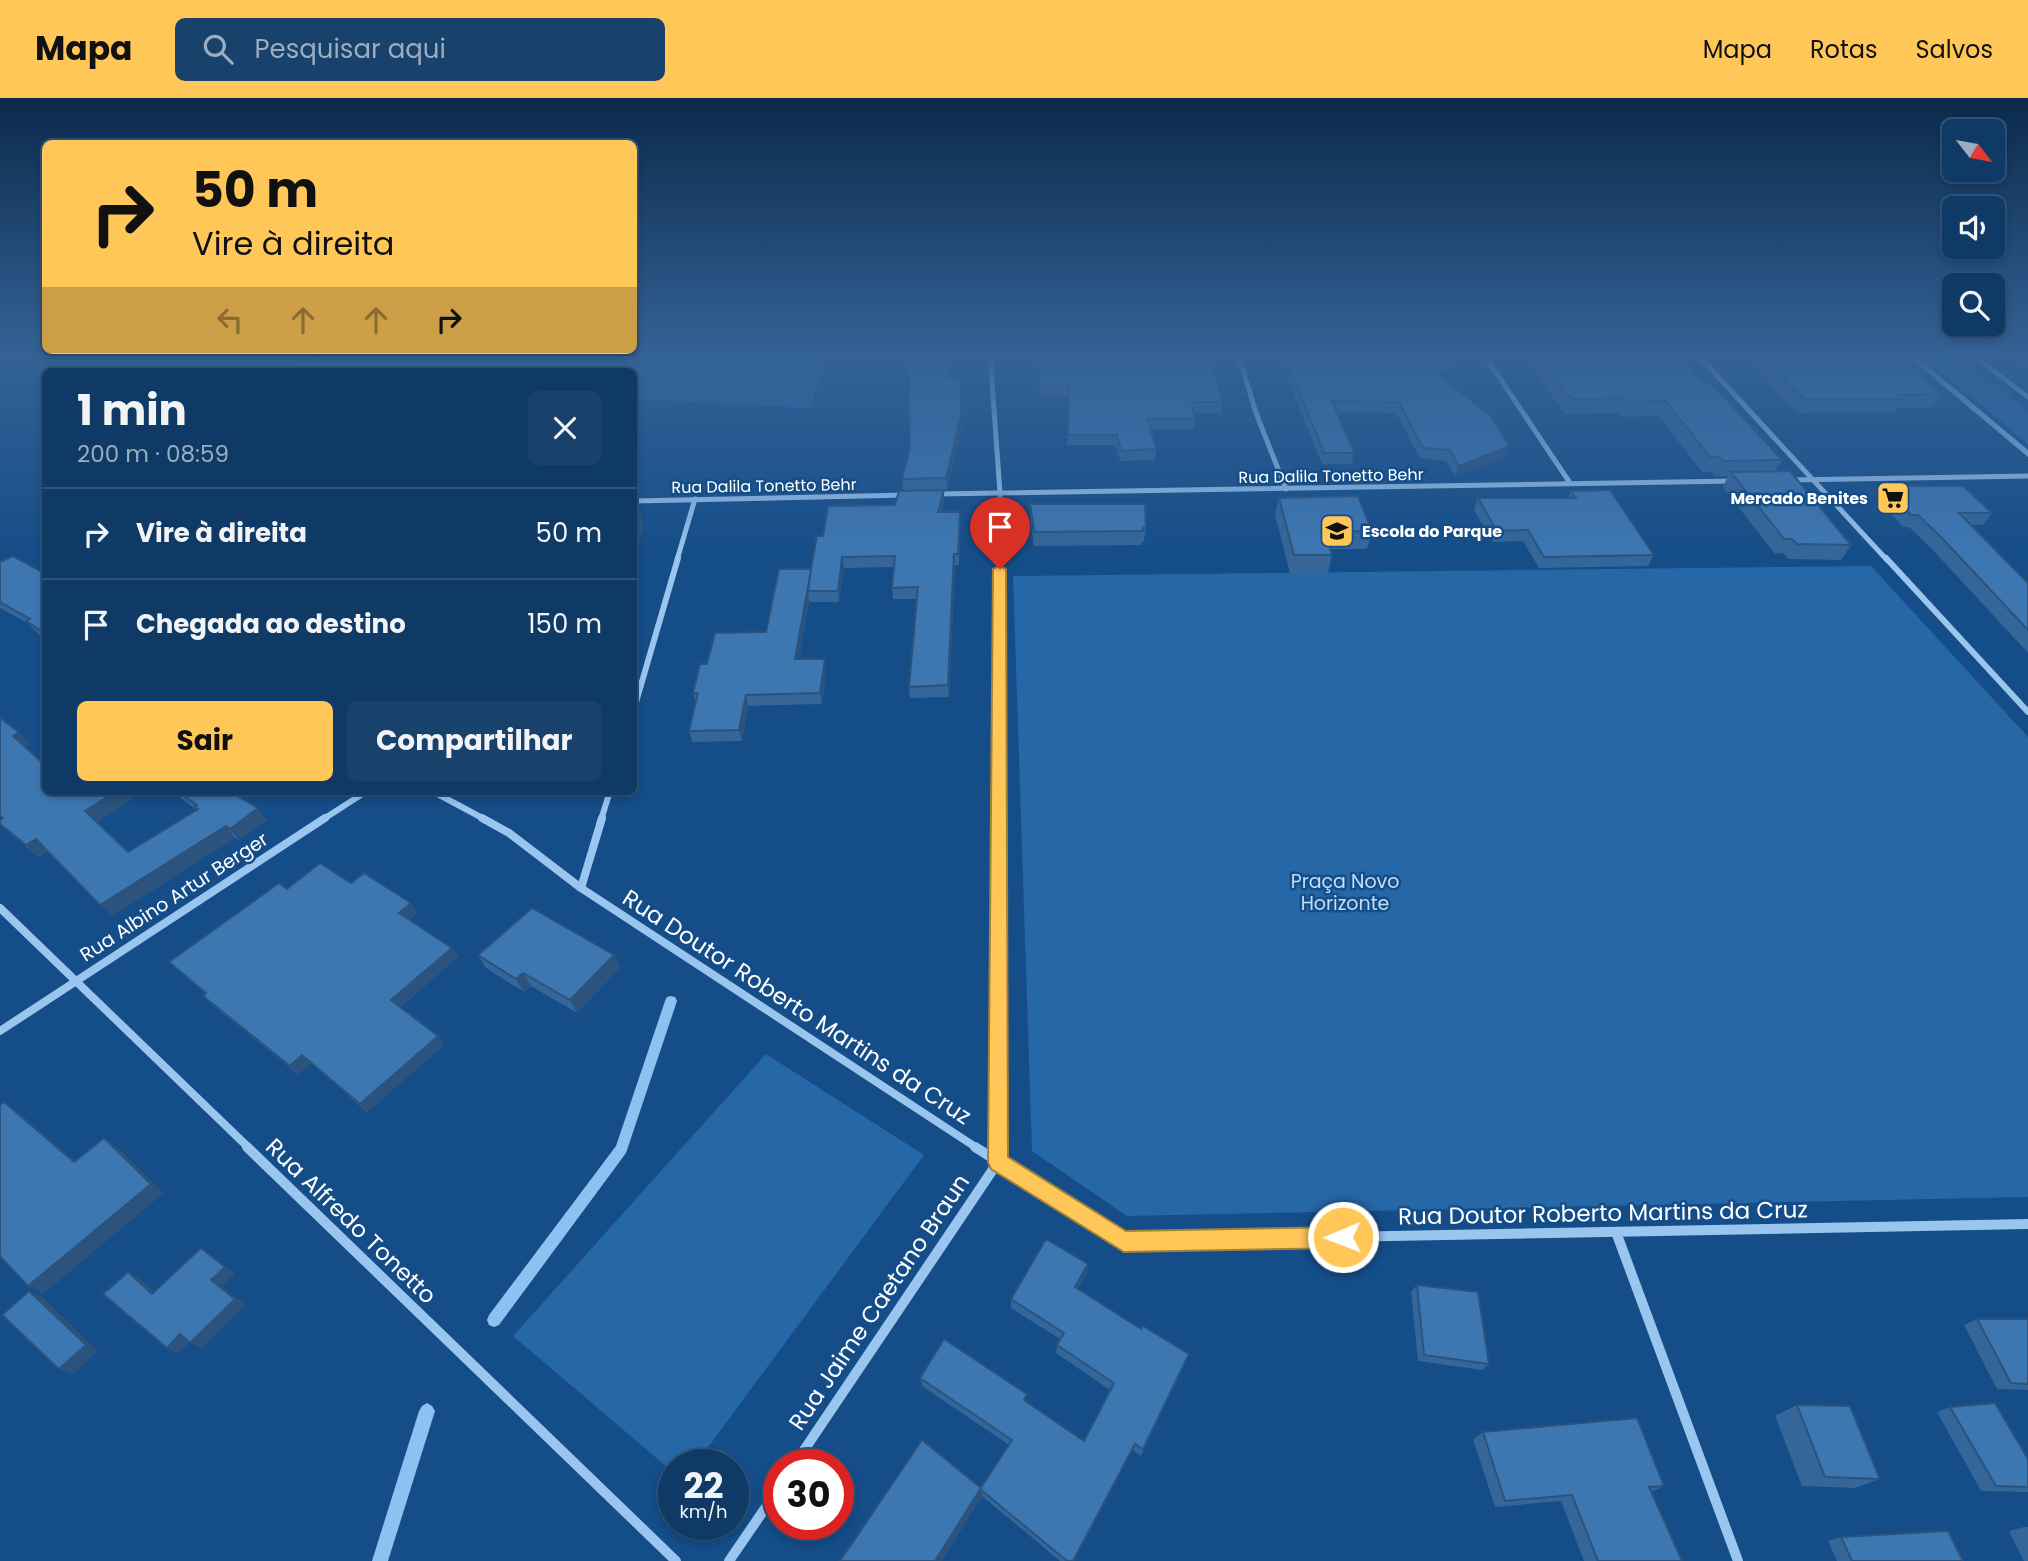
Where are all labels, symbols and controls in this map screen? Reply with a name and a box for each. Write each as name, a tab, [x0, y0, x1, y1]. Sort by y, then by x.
search box	[175, 18, 665, 81]
text: Mapa	[35, 25, 133, 72]
icon: search	[199, 30, 237, 68]
text: Pesquisar aqui	[255, 31, 446, 67]
text: Mapa	[1703, 33, 1772, 66]
text: Rotas	[1810, 33, 1877, 66]
text: Salvos	[1915, 33, 1993, 66]
north arrow	[1942, 119, 2006, 182]
map controls	[1942, 119, 2005, 336]
text: 50 m	[192, 156, 318, 224]
icon: right	[77, 168, 168, 259]
button: sound	[1942, 196, 2005, 259]
text: Vire à direita	[192, 221, 394, 266]
button: search	[1942, 273, 2005, 336]
icon: left	[211, 301, 249, 339]
icon: ahead	[284, 301, 322, 339]
icon: ahead	[357, 301, 395, 339]
icon: right	[430, 301, 468, 339]
text: 1 min	[77, 381, 187, 440]
button: close	[528, 391, 602, 465]
text: 200 m · 08:59	[77, 438, 229, 470]
street label: Rua Dalila Tonetto Behr	[1238, 463, 1424, 489]
street label: Rua Dalila Tonetto Behr	[671, 473, 857, 499]
supermarket icon: Mercado Benites	[1874, 479, 1912, 517]
place label: Mercado Benites	[1730, 487, 1868, 510]
pin	[970, 497, 1030, 569]
icon: arrive	[981, 508, 1019, 546]
school or university icon: Escola do Parque	[1318, 512, 1356, 550]
icon: right	[77, 515, 115, 553]
text: Vire à direita	[136, 515, 307, 551]
text: 50 m	[536, 515, 602, 551]
place label: Escola do Parque	[1362, 520, 1502, 543]
icon: arrive	[77, 606, 115, 644]
text: Chegada ao destino	[136, 606, 406, 642]
text: 150 m	[527, 606, 602, 642]
button: Sair	[77, 701, 333, 781]
button: Compartilhar	[347, 701, 602, 781]
street label: Rua Albino Artur Berger	[75, 826, 273, 968]
park label: Praça Novo Horizonte	[1291, 868, 1399, 917]
street label: Rua Doutor Roberto Martins da Cruz	[616, 882, 978, 1132]
street label: Rua Alfredo Tonetto	[259, 1131, 443, 1311]
street label: Rua Jaime Caetano Braun	[781, 1168, 977, 1436]
street label: Rua Doutor Roberto Martins da Cruz	[1398, 1193, 1808, 1233]
position arrow	[1306, 1200, 1380, 1274]
speed limit sign: 30	[763, 1449, 854, 1540]
text: 22	[684, 1461, 723, 1510]
text: km/h	[680, 1499, 727, 1524]

